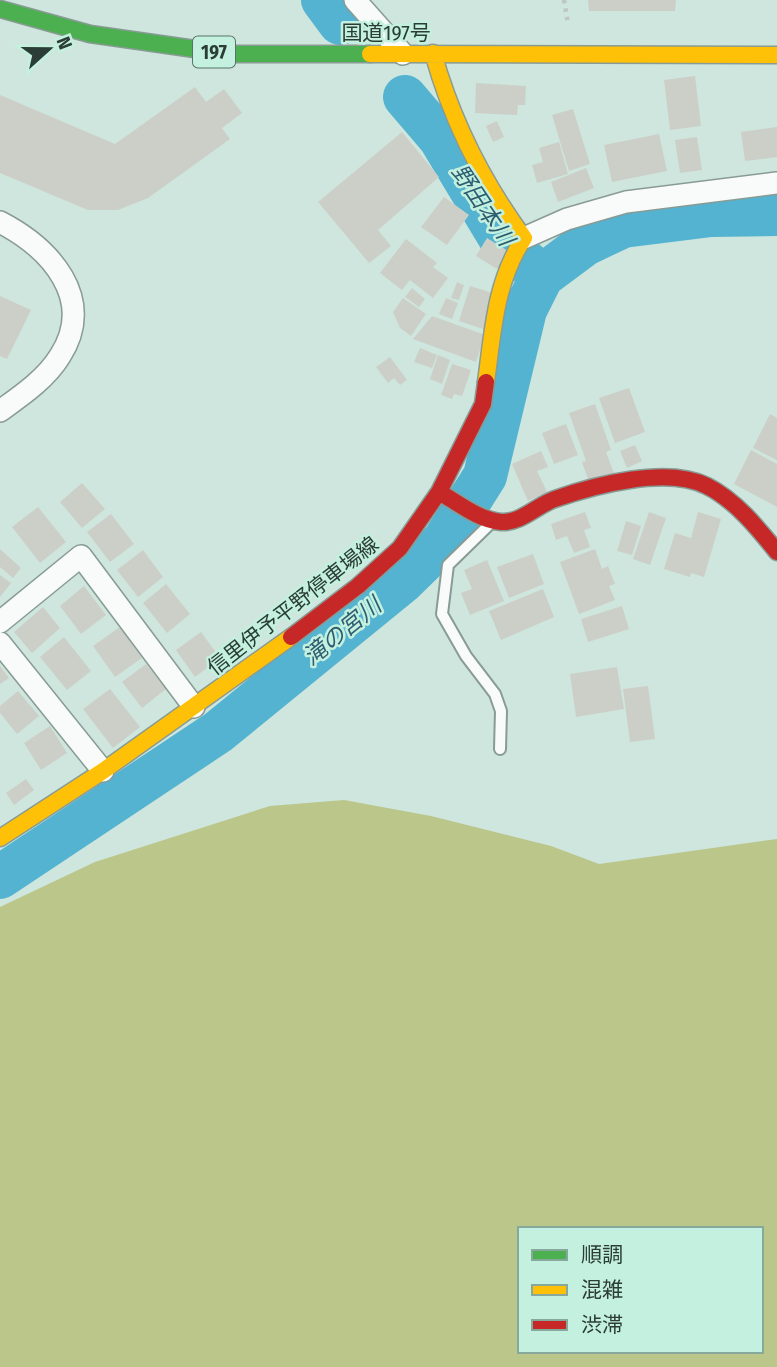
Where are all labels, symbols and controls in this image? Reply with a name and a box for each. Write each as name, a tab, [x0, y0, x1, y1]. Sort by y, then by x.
north arrow	[14, 14, 84, 84]
street label: 国道197号	[341, 20, 431, 46]
text: N	[52, 34, 77, 53]
road number: 197	[193, 36, 235, 68]
water label: 野田本川	[446, 159, 522, 253]
street label: 信里伊予平野停車場線	[202, 531, 384, 681]
water label: 滝の宮川	[297, 589, 389, 671]
legend	[518, 1227, 763, 1353]
text: 順調	[581, 1242, 623, 1268]
text: 混雑	[581, 1277, 623, 1303]
text: 渋滞	[581, 1312, 623, 1338]

